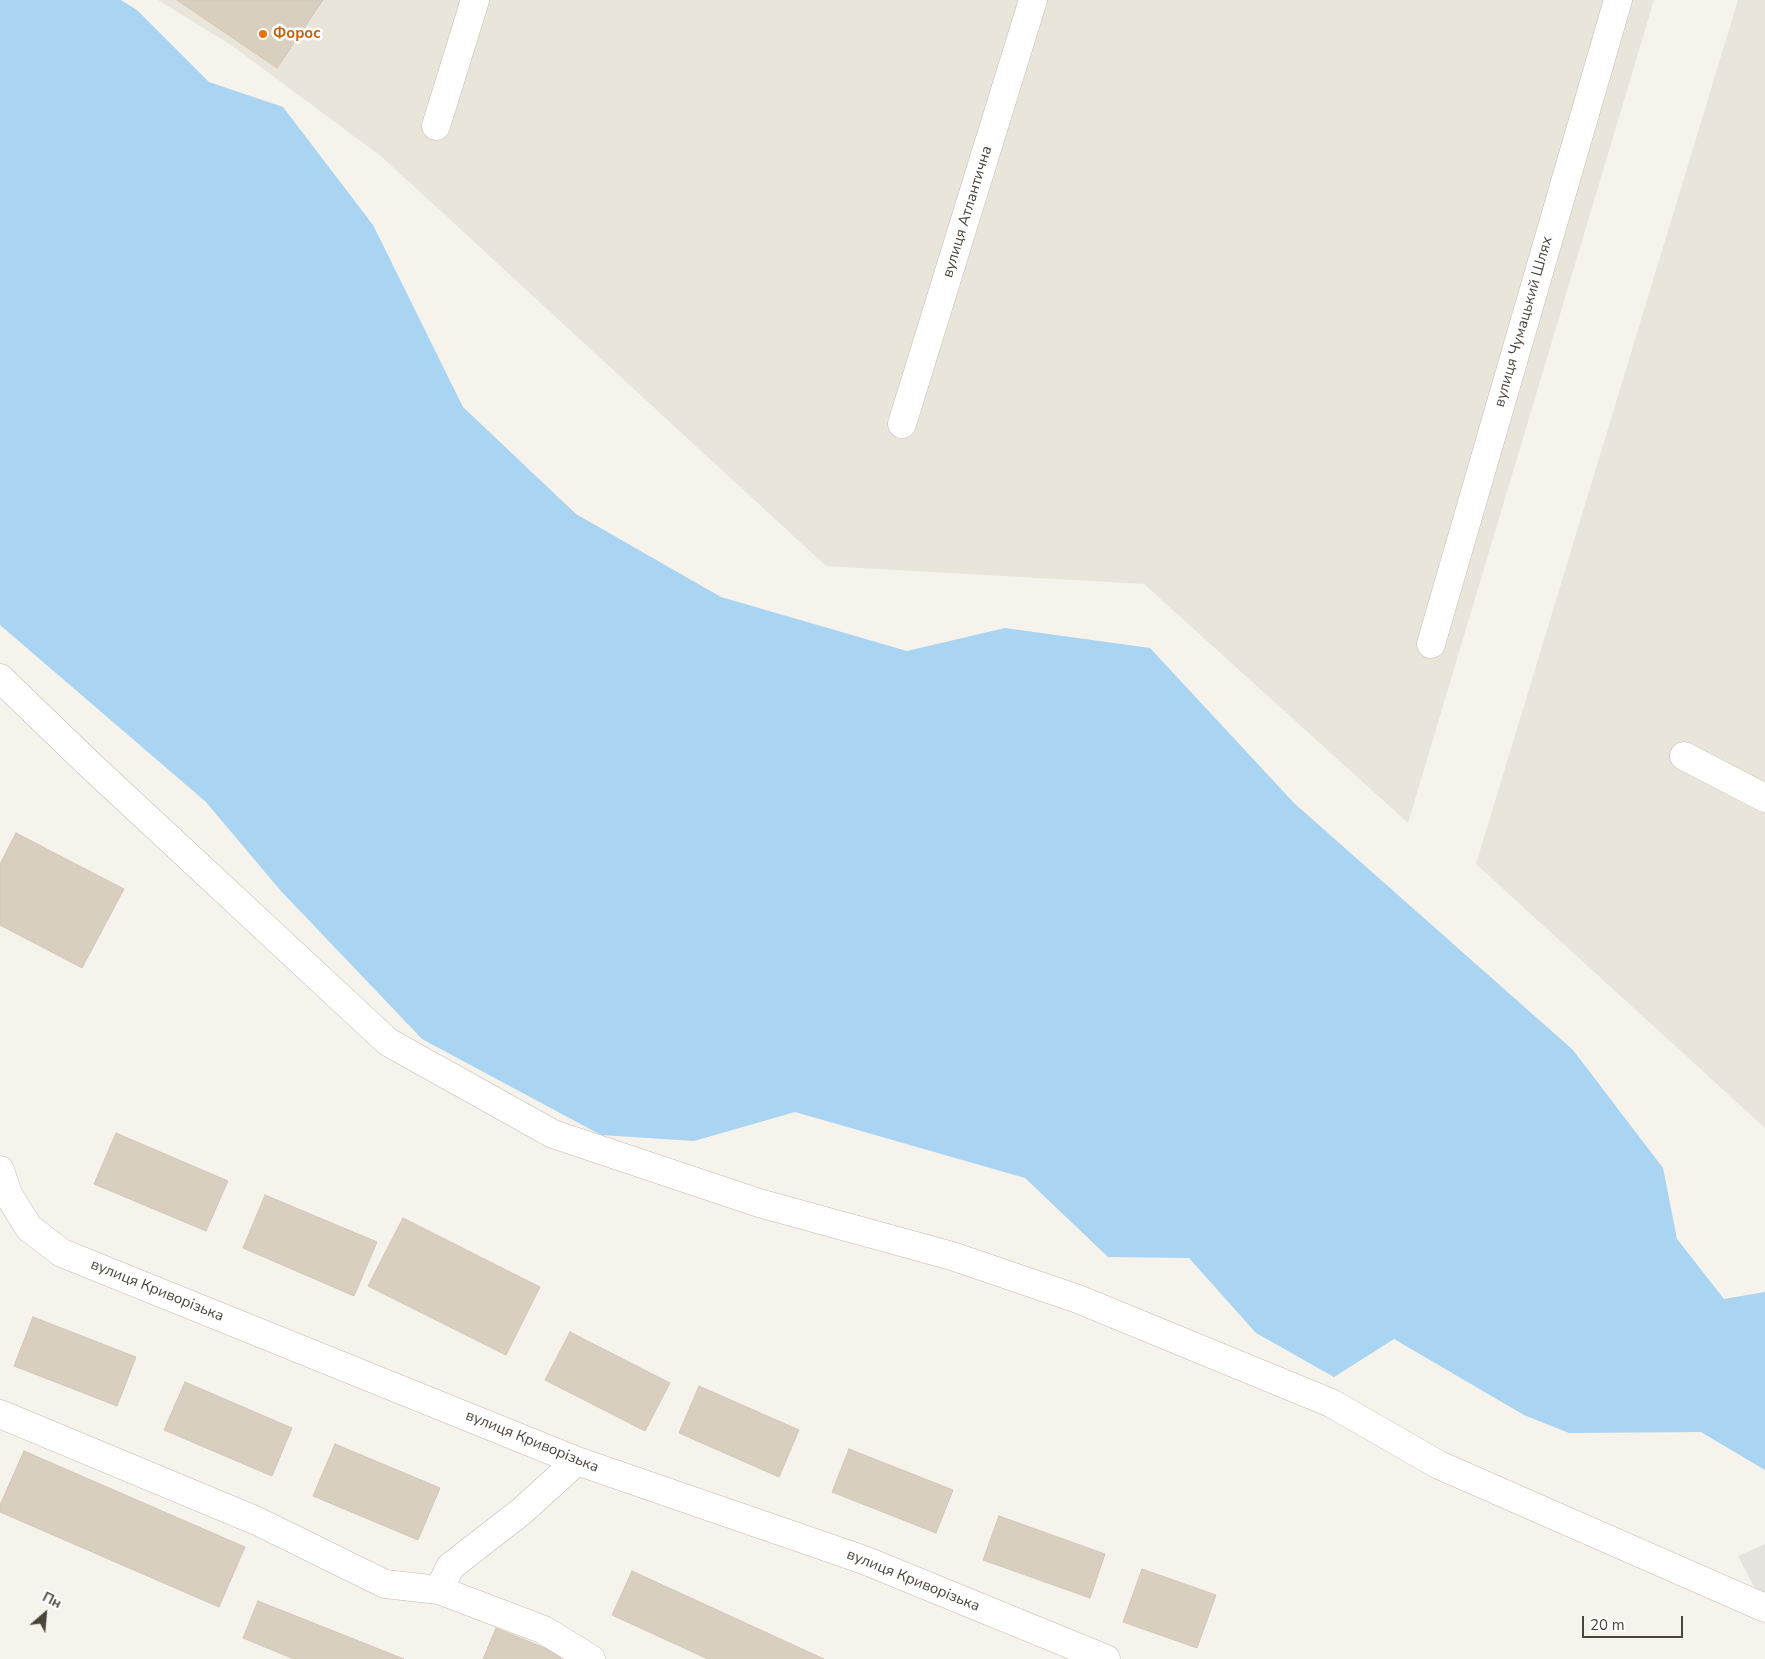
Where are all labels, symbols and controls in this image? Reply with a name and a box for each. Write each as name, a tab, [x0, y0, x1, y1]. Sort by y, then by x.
place label: Форос	[273, 25, 320, 43]
marker: Форос	[257, 28, 269, 40]
street label: вулиця Атлантична	[939, 144, 997, 280]
street label: вулиця Чумацький Шлях	[1491, 235, 1557, 409]
street label: вулиця Криворізька	[88, 1256, 226, 1326]
street label: вулиця Криворізька	[463, 1407, 601, 1477]
street label: вулиця Криворізька	[844, 1546, 982, 1616]
text: Пн	[39, 1587, 65, 1613]
north arrow	[20, 1589, 70, 1639]
scale bar	[1585, 1606, 1686, 1638]
text: 20 m	[1590, 1615, 1625, 1635]

